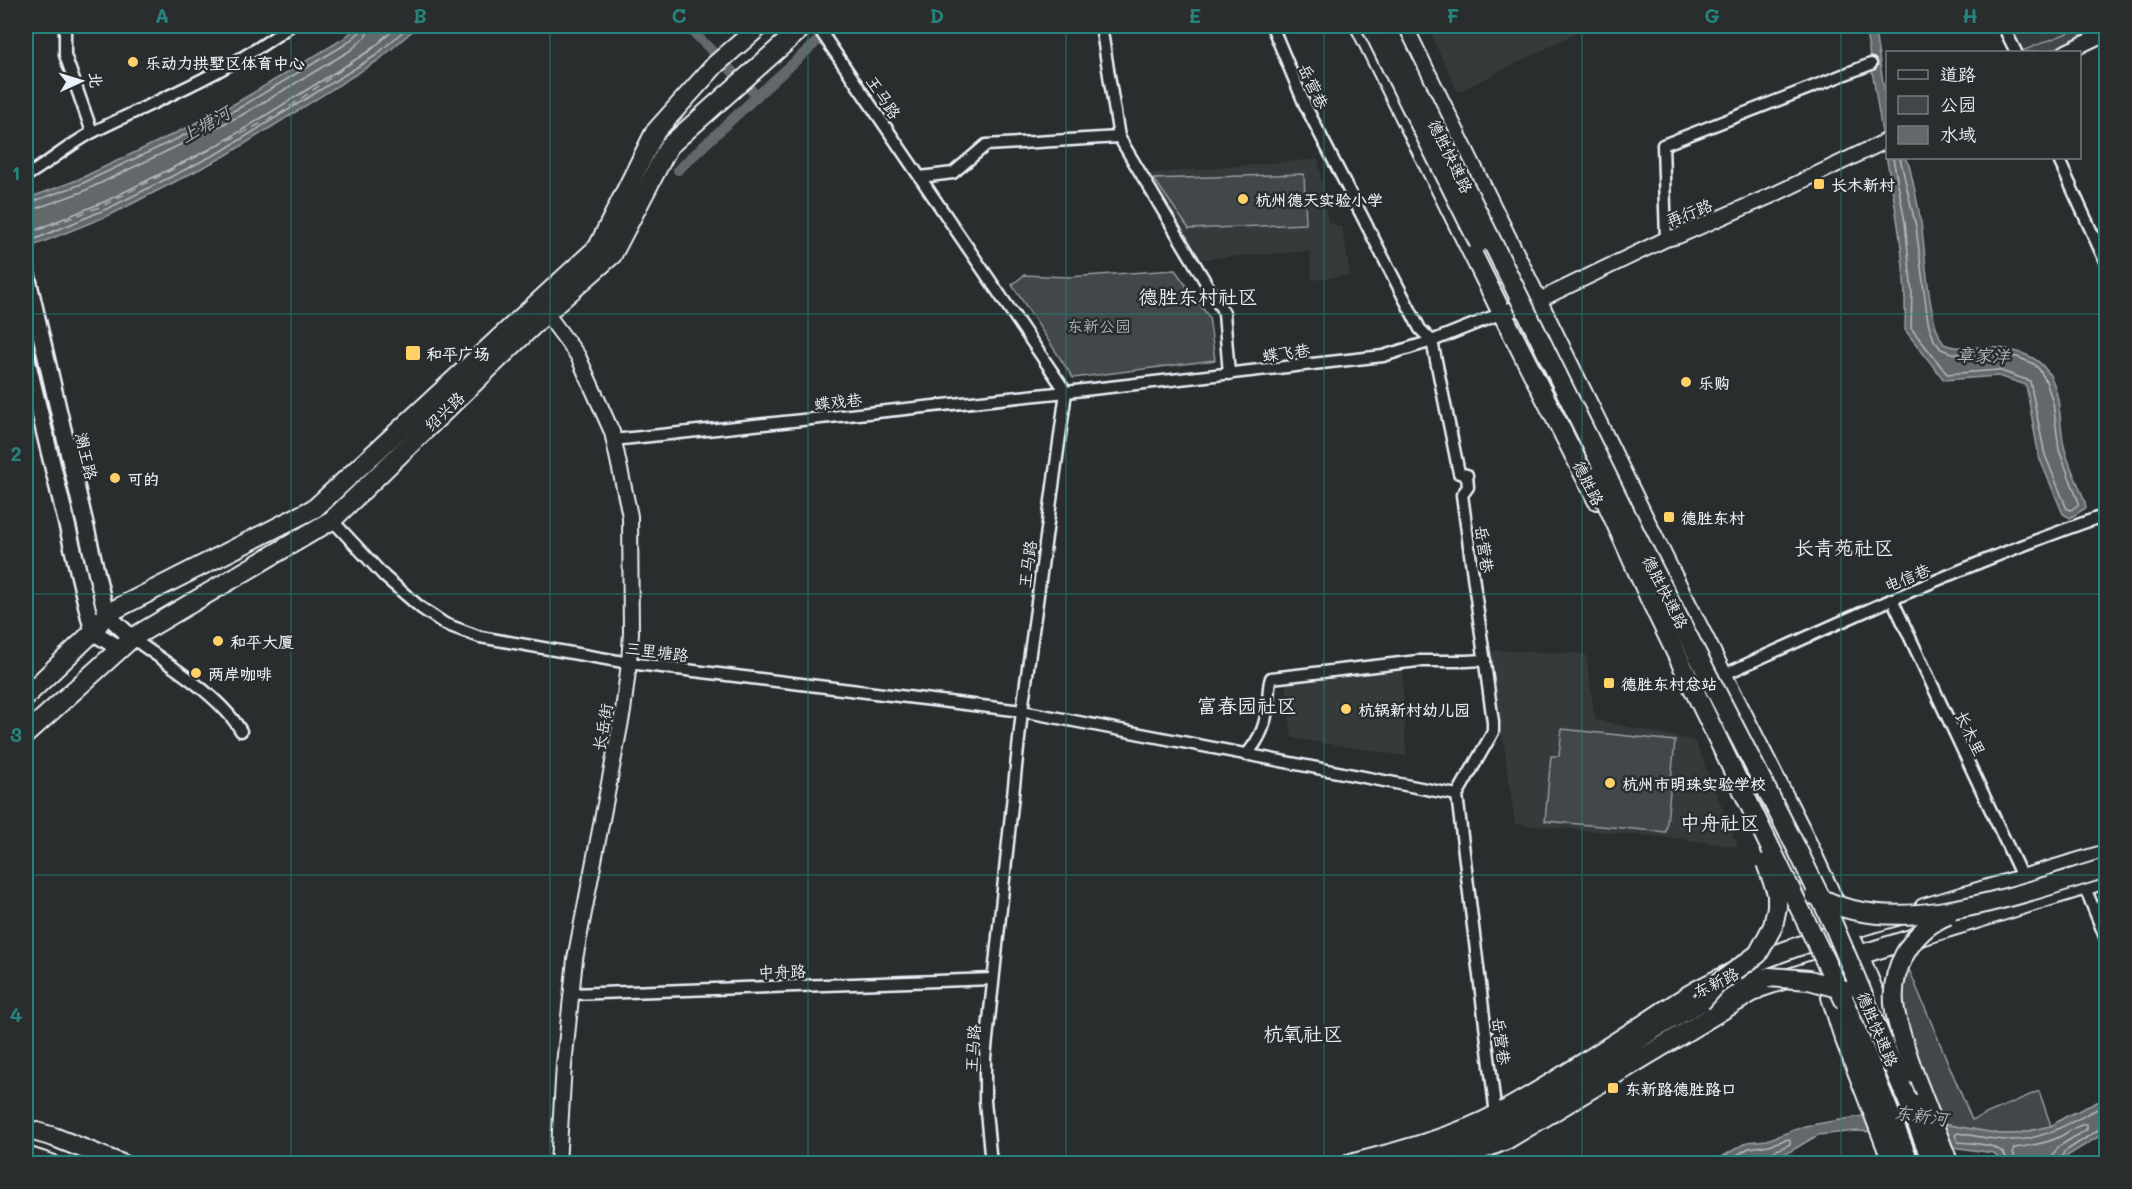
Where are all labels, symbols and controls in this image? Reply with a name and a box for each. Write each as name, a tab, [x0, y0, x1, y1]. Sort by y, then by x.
text: A	[155, 2, 169, 28]
text: B	[413, 2, 427, 28]
text: C	[672, 2, 687, 28]
text: D	[930, 2, 944, 28]
text: E	[1189, 2, 1201, 28]
text: F	[1447, 2, 1460, 28]
text: G	[1704, 2, 1720, 28]
text: H	[1962, 2, 1978, 28]
north arrow	[51, 51, 111, 111]
legend	[1886, 51, 2081, 159]
place label: 乐动力拱墅区体育中心	[145, 52, 305, 73]
marker: 乐动力拱墅区体育中心	[126, 55, 140, 69]
street label: 岳营巷	[1294, 60, 1334, 112]
text: 道路	[1940, 62, 1976, 86]
text: 北	[85, 71, 107, 89]
street label: 王马路	[862, 71, 906, 123]
text: 公园	[1940, 92, 1976, 116]
water label: 上塘河	[176, 99, 237, 148]
street label: 德胜快速路	[1424, 115, 1478, 197]
text: 水域	[1940, 122, 1976, 146]
text: 1	[12, 159, 20, 185]
place label: 长木新村	[1831, 174, 1895, 195]
marker: 长木新村	[1812, 177, 1826, 191]
place label: 杭州德天实验小学	[1255, 189, 1383, 210]
marker: 杭州德天实验小学	[1236, 192, 1250, 206]
street label: 再行路	[1663, 194, 1715, 230]
district label: 德胜东村社区	[1138, 283, 1258, 309]
park label: 东新公园	[1067, 315, 1131, 336]
street label: 蝶飞巷	[1261, 339, 1311, 365]
water label: 章家洋	[1956, 342, 2011, 368]
place label: 和平广场	[426, 343, 490, 364]
marker: 和平广场	[404, 344, 422, 362]
place label: 乐购	[1698, 372, 1730, 393]
marker: 乐购	[1679, 375, 1693, 389]
street label: 绍兴路	[419, 387, 469, 435]
street label: 蝶戏巷	[813, 388, 863, 414]
street label: 潮王路	[71, 430, 103, 482]
text: 2	[10, 440, 22, 466]
street label: 德胜路	[1569, 457, 1609, 509]
place label: 可的	[127, 468, 159, 489]
marker: 可的	[108, 471, 122, 485]
place label: 德胜东村	[1681, 507, 1745, 528]
marker: 德胜东村	[1662, 510, 1676, 524]
street label: 岳营巷	[1471, 524, 1499, 574]
district label: 长青苑社区	[1794, 534, 1894, 560]
street label: 王马路	[1013, 539, 1041, 589]
street label: 德胜快速路	[1638, 552, 1694, 632]
street label: 电信巷	[1881, 558, 1933, 596]
place label: 和平大厦	[230, 631, 294, 652]
marker: 和平大厦	[211, 634, 225, 648]
street label: 三里塘路	[624, 637, 690, 665]
place label: 两岸咖啡	[208, 663, 272, 684]
marker: 两岸咖啡	[189, 666, 203, 680]
place label: 德胜东村总站	[1621, 673, 1717, 694]
marker: 德胜东村总站	[1602, 676, 1616, 690]
district label: 富春园社区	[1197, 692, 1297, 718]
place label: 杭锅新村幼儿园	[1358, 699, 1470, 720]
street label: 长岳街	[587, 702, 617, 752]
marker: 杭锅新村幼儿园	[1339, 702, 1353, 716]
street label: 长木里	[1951, 707, 1991, 759]
text: 3	[10, 721, 22, 747]
place label: 杭州市明珠实验学校	[1622, 773, 1766, 794]
marker: 杭州市明珠实验学校	[1603, 776, 1617, 790]
district label: 中舟社区	[1680, 809, 1760, 835]
street label: 中舟路	[758, 960, 806, 982]
street label: 东新路	[1690, 962, 1742, 1002]
street label: 德胜快速路	[1853, 988, 1903, 1070]
text: 4	[10, 1001, 23, 1027]
street label: 岳营巷	[1489, 1016, 1515, 1066]
district label: 杭氧社区	[1263, 1020, 1343, 1046]
street label: 王马路	[960, 1023, 984, 1073]
place label: 东新路德胜路口	[1625, 1078, 1737, 1099]
marker: 东新路德胜路口	[1606, 1081, 1620, 1095]
water label: 东新河	[1893, 1099, 1952, 1131]

